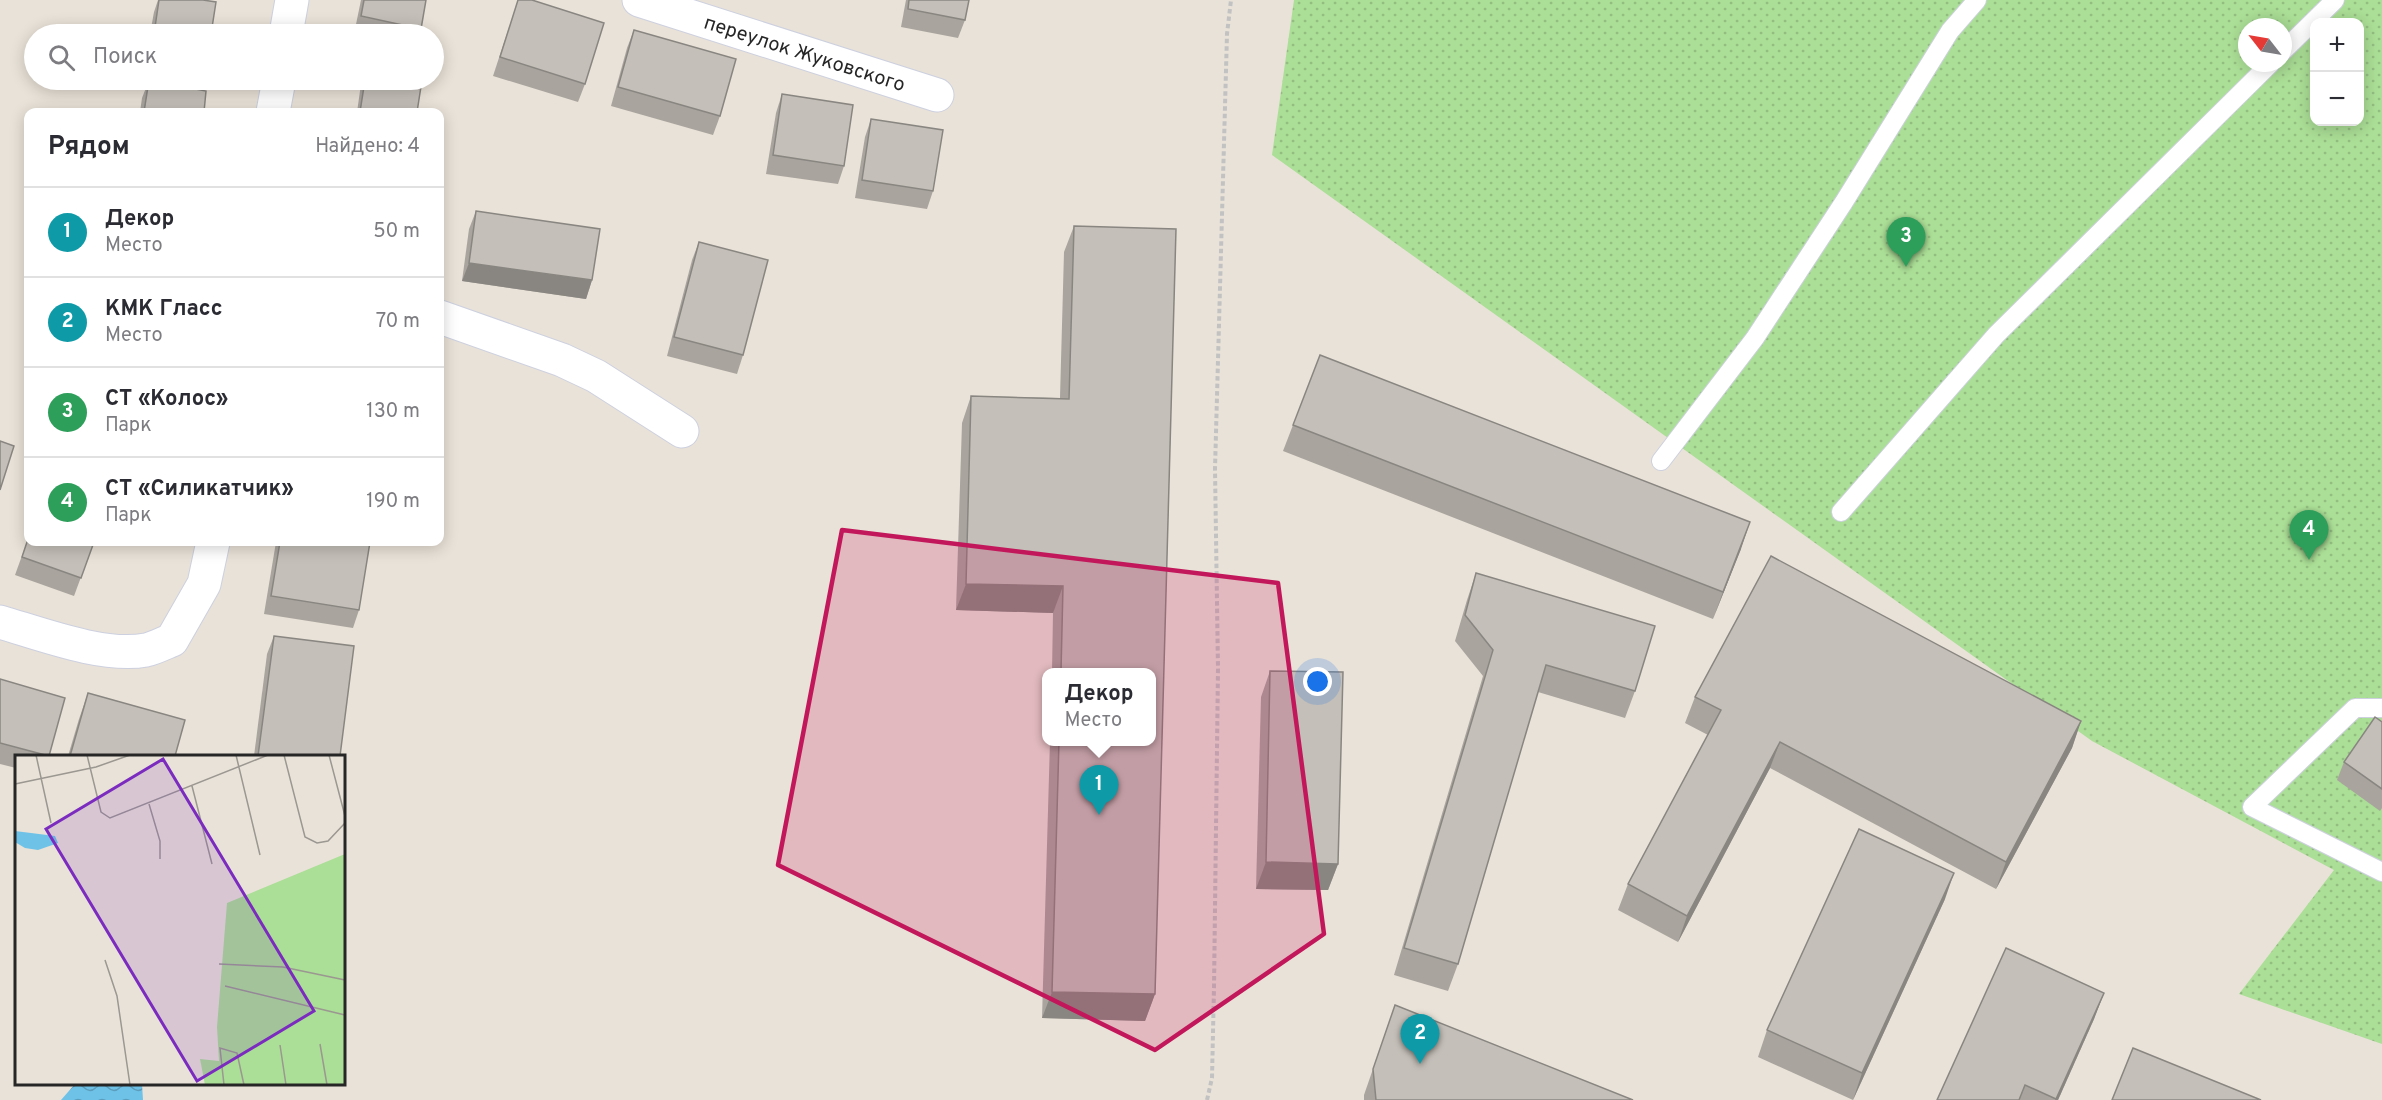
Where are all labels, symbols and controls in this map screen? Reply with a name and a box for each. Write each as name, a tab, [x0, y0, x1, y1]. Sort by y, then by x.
street label: переулок Жуковского	[700, 11, 908, 99]
north arrow	[2238, 18, 2292, 72]
map controls	[2310, 18, 2364, 126]
button: +	[2310, 18, 2364, 72]
search box	[24, 24, 444, 90]
icon: search	[45, 41, 78, 74]
text: Поиск	[93, 44, 157, 71]
button: −	[2310, 72, 2364, 126]
text: Рядом	[48, 131, 130, 164]
text: Найдено: 4	[315, 134, 420, 160]
text: Декор	[105, 206, 174, 233]
pin: 3	[1886, 218, 1926, 267]
text: 1	[64, 219, 72, 245]
text: 50 m	[373, 219, 420, 245]
text: Место	[105, 233, 163, 259]
text: КМК Гласс	[105, 296, 223, 323]
text: 2	[61, 309, 74, 335]
text: 70 m	[376, 309, 420, 335]
text: Место	[105, 323, 163, 349]
text: СТ «Колос»	[105, 386, 228, 413]
text: 3	[62, 399, 74, 425]
text: 130 m	[366, 399, 420, 425]
text: Парк	[105, 413, 152, 439]
text: СТ «Силикатчик»	[105, 476, 294, 503]
text: 4	[61, 489, 74, 515]
text: 190 m	[366, 489, 420, 515]
text: Парк	[105, 503, 152, 529]
pin: 4	[2290, 510, 2328, 560]
your location	[1303, 667, 1332, 696]
popup	[1042, 668, 1156, 746]
text: Декор	[1064, 681, 1134, 708]
text: Место	[1064, 708, 1122, 734]
inset map	[15, 755, 345, 1085]
pin: 1	[1080, 766, 1118, 815]
pin: 2	[1400, 1014, 1440, 1064]

